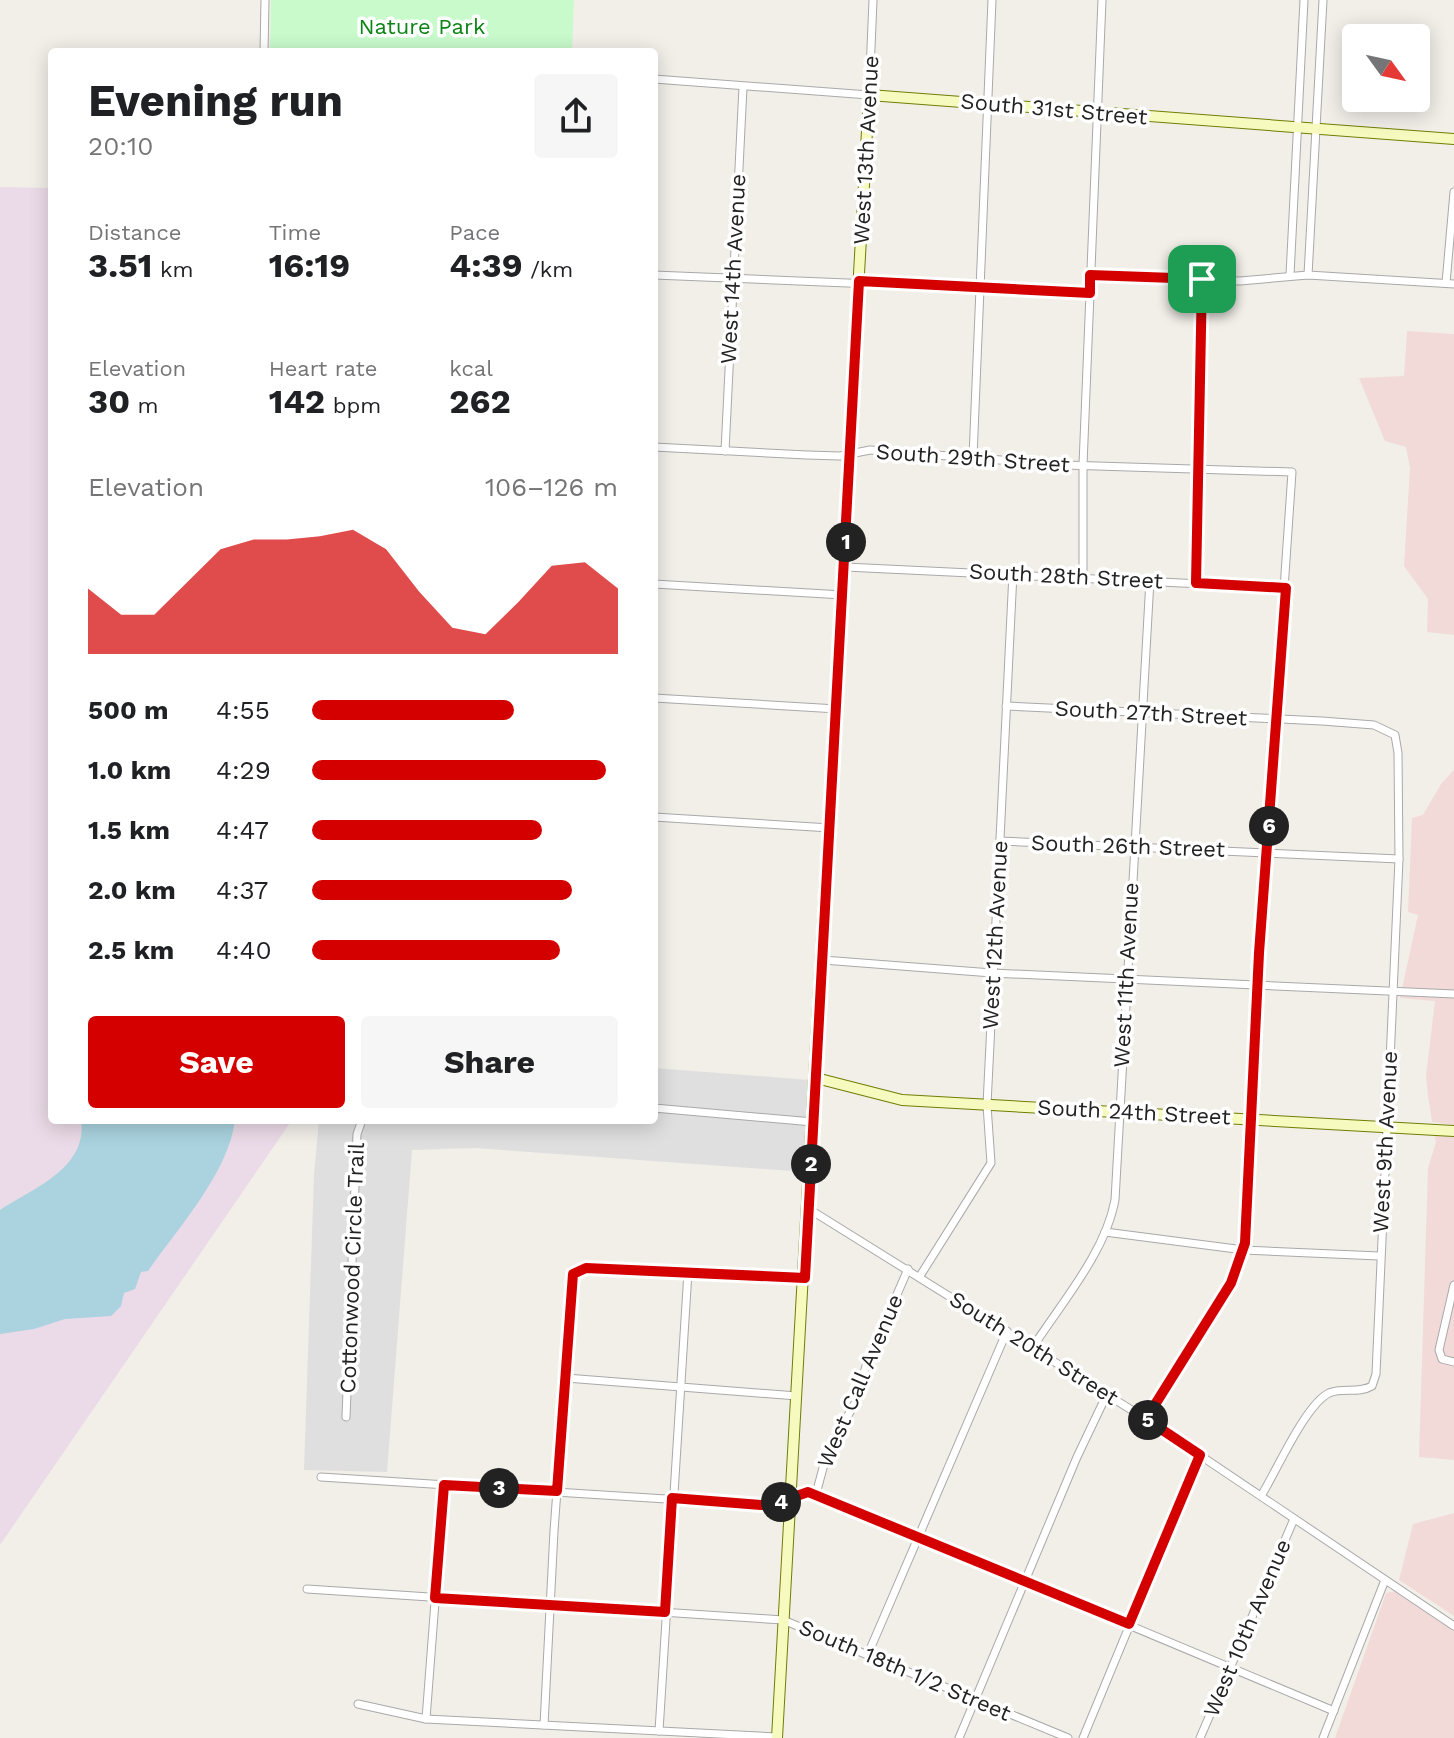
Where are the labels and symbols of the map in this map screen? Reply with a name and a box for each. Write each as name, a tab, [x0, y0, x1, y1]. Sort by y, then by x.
park label: Nature Park	[359, 14, 485, 39]
north arrow	[1342, 24, 1430, 112]
street label: West 13th Avenue	[849, 55, 883, 245]
street label: South 31st Street	[960, 88, 1148, 130]
street label: West 14th Avenue	[716, 173, 750, 365]
pin	[1168, 245, 1236, 313]
street label: South 29th Street	[875, 439, 1071, 477]
pin: 1	[826, 522, 866, 562]
street label: South 28th Street	[968, 558, 1164, 594]
street label: South 27th Street	[1054, 695, 1248, 731]
pin: 6	[1249, 806, 1289, 846]
street label: South 26th Street	[1031, 830, 1225, 862]
street label: West 12th Avenue	[978, 840, 1012, 1030]
street label: West 11th Avenue	[1109, 882, 1143, 1068]
street label: West 9th Avenue	[1368, 1050, 1402, 1234]
street label: South 24th Street	[1037, 1094, 1231, 1130]
street label: Cottonwood Circle Trail	[335, 1142, 369, 1394]
pin: 2	[791, 1144, 831, 1184]
street label: South 20th Street	[945, 1286, 1123, 1410]
street label: West Call Avenue	[812, 1290, 908, 1472]
pin: 5	[1128, 1400, 1168, 1440]
pin: 3	[479, 1468, 519, 1508]
pin: 4	[761, 1482, 801, 1522]
street label: West 10th Avenue	[1198, 1535, 1296, 1721]
street label: South 18th 1/2 Street	[795, 1614, 1015, 1726]

